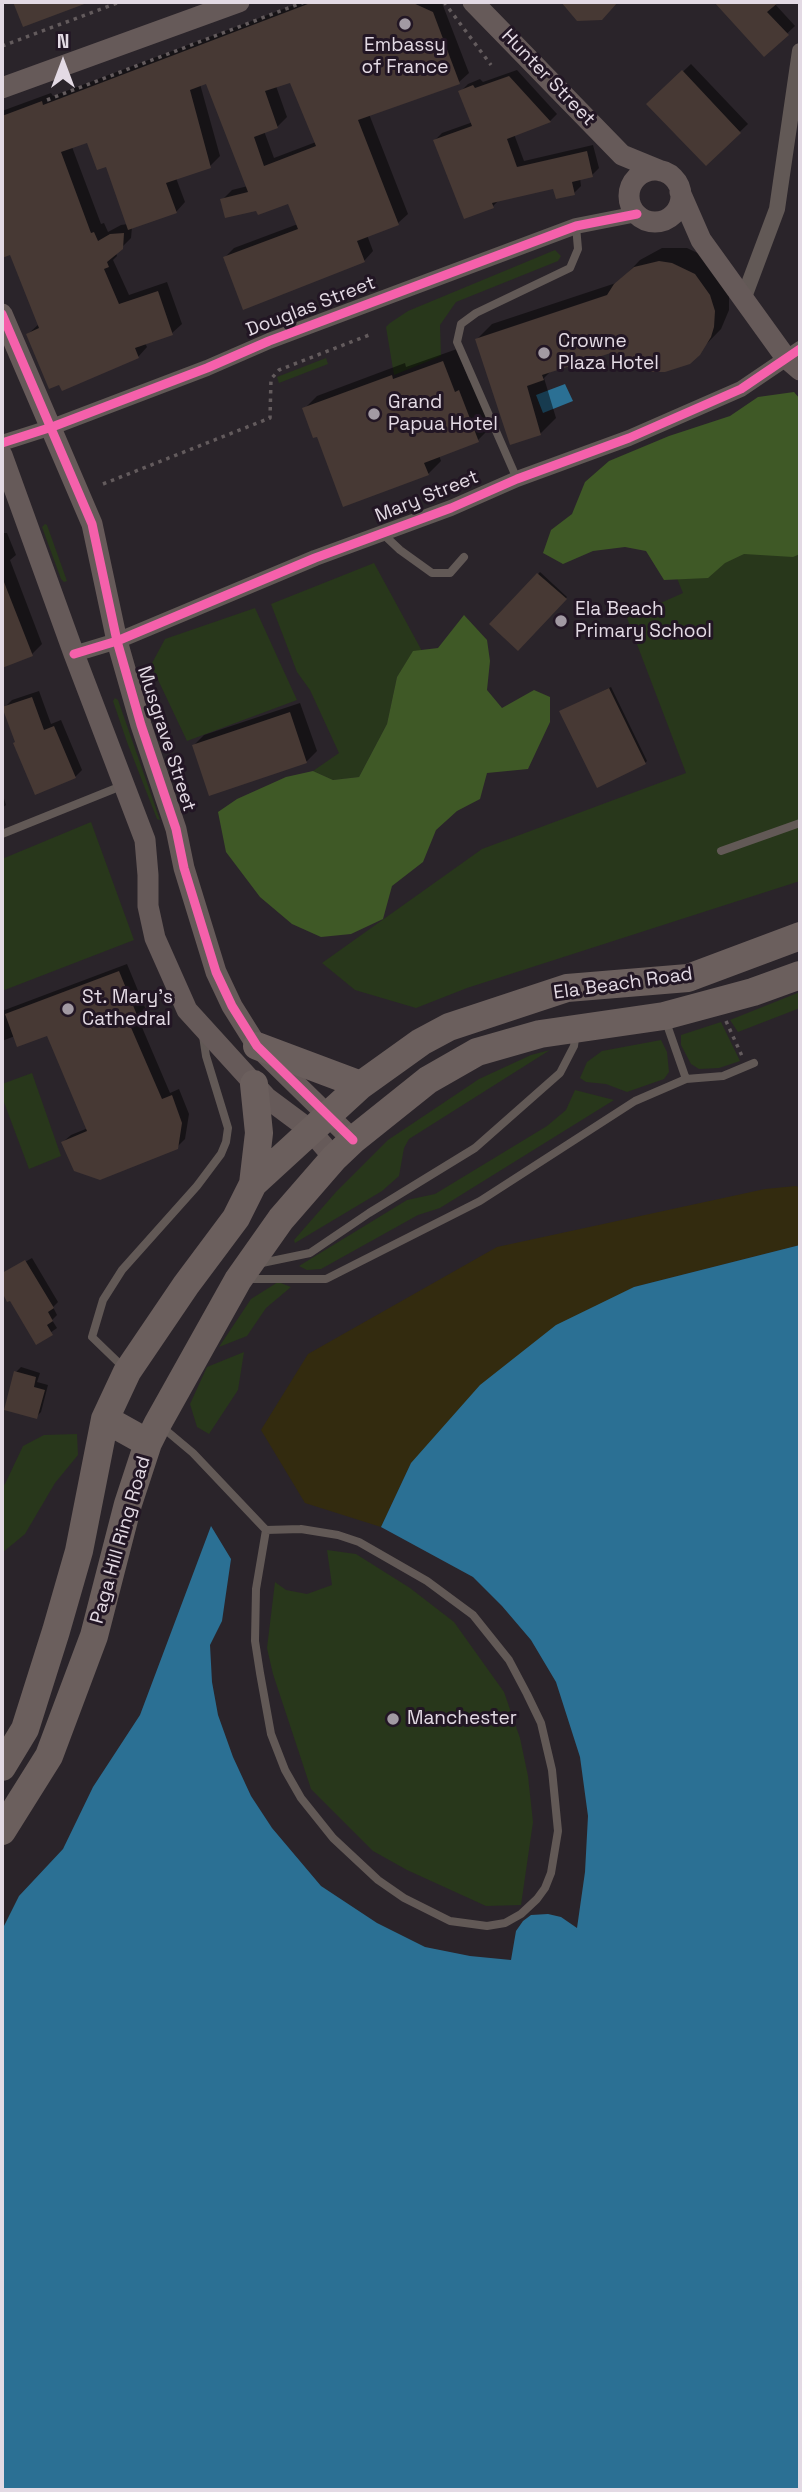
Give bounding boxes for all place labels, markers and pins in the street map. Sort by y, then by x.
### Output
marker: Embassy of France [397,16,413,32]
place label: Embassy of France [362,35,448,79]
place label: Crowne Plaza Hotel [558,331,659,375]
marker: Crowne Plaza Hotel [536,345,552,361]
place label: Grand Papua Hotel [388,392,498,436]
marker: Grand Papua Hotel [366,406,382,422]
place label: Ela Beach Primary School [575,599,712,643]
marker: Ela Beach Primary School [553,613,569,629]
place label: St. Mary’s Cathedral [82,987,173,1031]
marker: St. Mary’s Cathedral [60,1001,76,1017]
place label: Manchester [407,1708,517,1730]
marker: Manchester [385,1711,401,1727]

